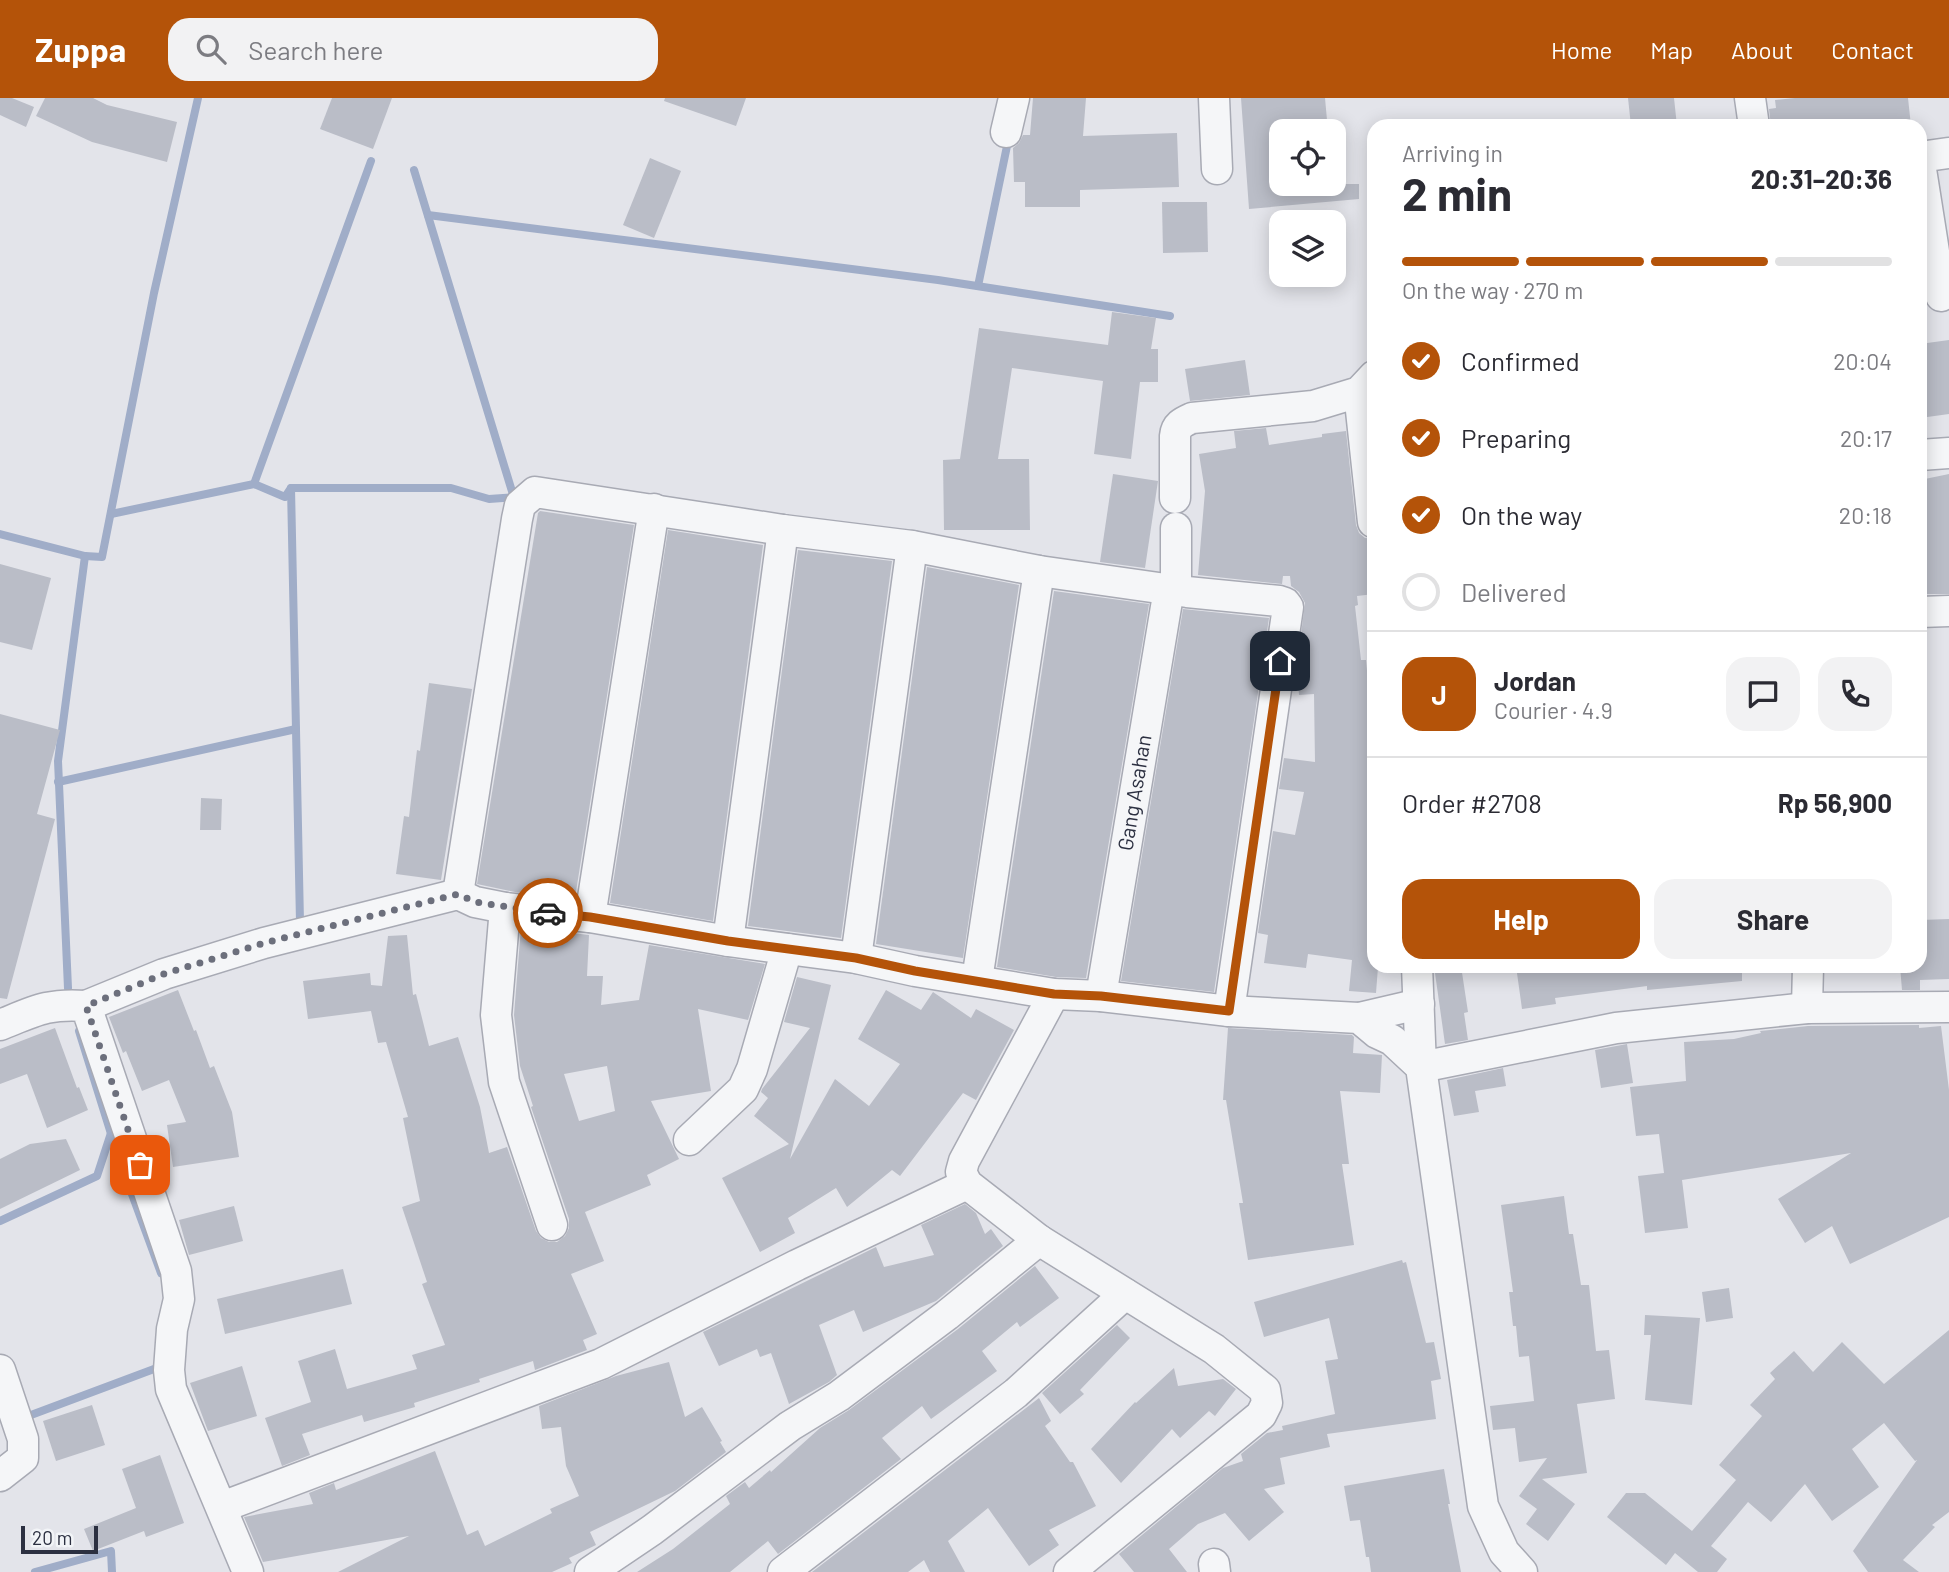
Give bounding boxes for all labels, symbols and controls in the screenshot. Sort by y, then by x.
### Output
search box [168,18,658,81]
text: Zuppa [35,29,126,69]
icon: search [192,30,230,68]
text: Search here [248,34,383,65]
text: Home [1551,35,1612,64]
text: Map [1650,35,1693,64]
text: About [1731,35,1793,64]
text: Contact [1831,35,1914,64]
map controls [1269,119,1346,287]
button: locate [1269,119,1346,196]
text: Arriving in [1402,139,1503,167]
text: 20:31–20:36 [1751,163,1892,194]
text: 2 min [1402,165,1512,220]
button: layers [1269,210,1346,287]
text: On the way · 270 m [1402,276,1583,304]
icon: check [1402,342,1440,380]
text: Confirmed [1461,345,1580,376]
text: 20:04 [1833,347,1892,375]
icon: check [1402,419,1440,457]
text: Preparing [1461,422,1571,453]
text: 20:17 [1840,424,1892,452]
icon: check [1402,496,1440,534]
text: On the way [1461,499,1582,530]
text: 20:18 [1839,501,1892,529]
text: Delivered [1461,576,1567,607]
pin [1250,631,1310,691]
icon: home [1261,642,1299,680]
button: chat [1726,657,1800,731]
button: phone [1818,657,1892,731]
text: Jordan [1494,665,1576,696]
text: J [1431,679,1447,710]
text: Courier · 4.9 [1494,696,1613,724]
street label: Gang Asahan [1111,733,1155,852]
text: Order #2708 [1402,787,1542,818]
text: Rp 56,900 [1778,787,1892,818]
courier [513,878,583,948]
button: Help [1402,879,1640,959]
button: Share [1654,879,1892,959]
icon: car [529,894,567,932]
pin [110,1135,170,1195]
icon: bag [121,1146,159,1184]
scale bar [21,1523,98,1555]
text: 20 m [32,1526,72,1549]

